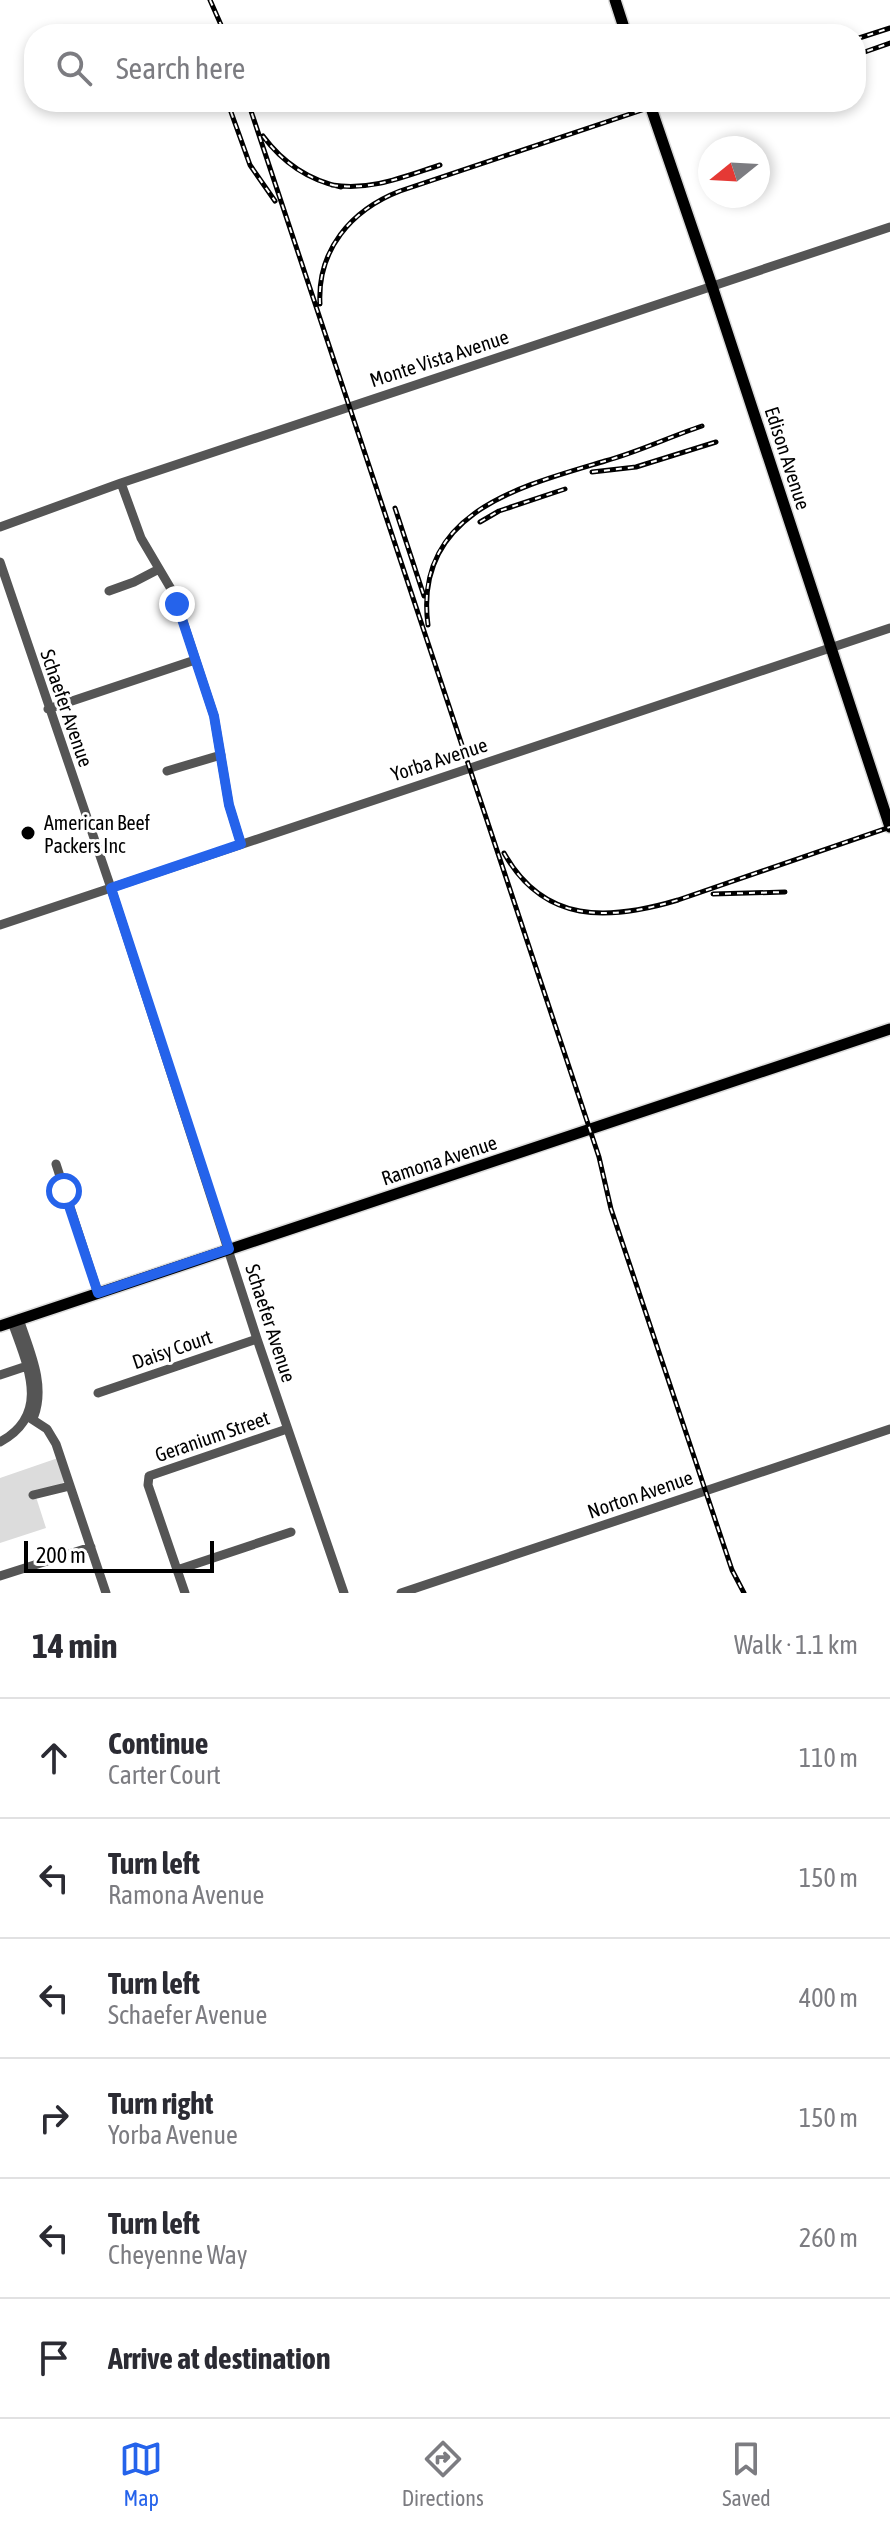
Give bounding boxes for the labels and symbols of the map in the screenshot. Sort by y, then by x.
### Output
north arrow [698,136,770,208]
street label: Monte Vista Avenue [367,325,511,391]
street label: Edison Avenue [761,404,815,512]
route end [159,586,195,622]
street label: Schaefer Avenue [36,646,98,770]
street label: Yorba Avenue [388,733,490,785]
place label: American Beef Packers Inc [44,811,150,857]
marker: American Beef Packers Inc [19,824,37,842]
street label: Ramona Avenue [378,1130,500,1190]
route start [46,1173,82,1209]
street label: Schaefer Avenue [241,1261,301,1385]
street label: Daisy Court [129,1325,215,1373]
street label: Geranium Street [152,1406,272,1466]
street label: Norton Avenue [584,1465,696,1523]
scale bar [24,1537,214,1573]

